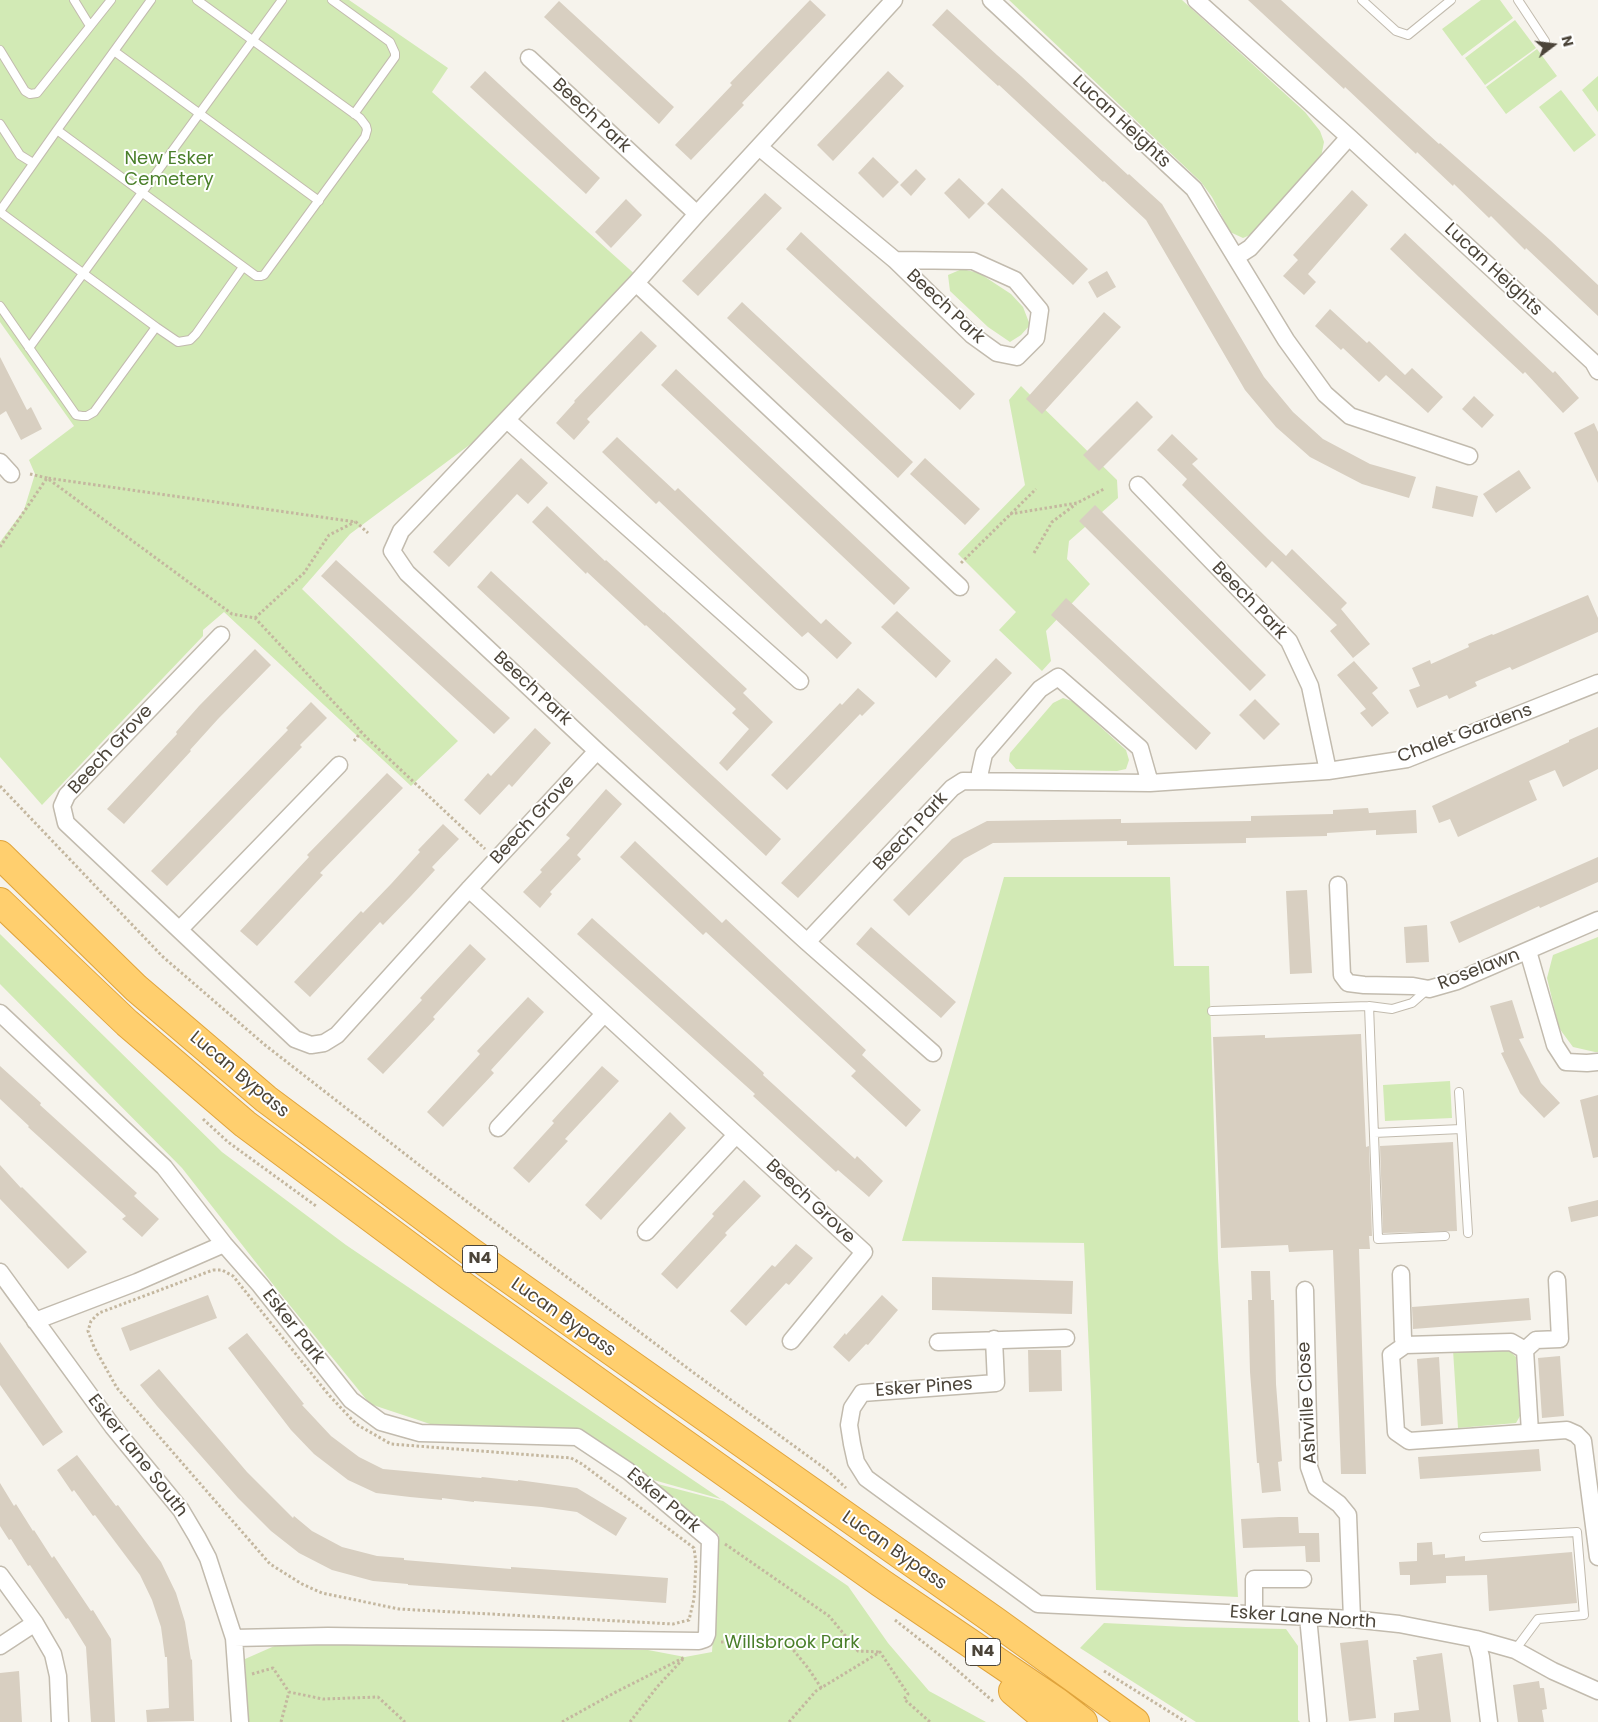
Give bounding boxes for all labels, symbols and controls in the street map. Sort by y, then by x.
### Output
north arrow [1528,20,1578,70]
text: N [1556,33,1579,49]
street label: Lucan Heights [1067,71,1175,173]
street label: Beech Park [547,74,635,158]
park label: New Esker Cemetery [124,148,214,190]
street label: Lucan Heights [1439,219,1547,321]
street label: Beech Park [901,265,989,349]
street label: Beech Park [1207,558,1291,644]
street label: Beech Park [488,647,576,731]
street label: Chalet Gardens [1395,700,1535,768]
street label: Beech Grove [64,701,158,799]
street label: Beech Grove [486,771,580,869]
street label: Beech Park [869,788,953,876]
street label: Roselawn [1435,945,1523,995]
street label: Lucan Bypass [185,1027,293,1123]
street label: Beech Grove [761,1155,859,1249]
road number: N4 [462,1246,498,1272]
street label: Lucan Bypass [506,1274,620,1362]
street label: Esker Park [257,1285,329,1369]
street label: Ashville Close [1294,1341,1322,1465]
street label: Esker Pines [875,1374,973,1402]
street label: Esker Lane South [82,1390,192,1522]
street label: Esker Park [622,1464,704,1538]
street label: Lucan Bypass [837,1507,951,1595]
street label: Esker Lane North [1229,1602,1377,1634]
park label: Willsbrook Park [725,1632,859,1654]
road number: N4 [966,1638,1000,1665]

